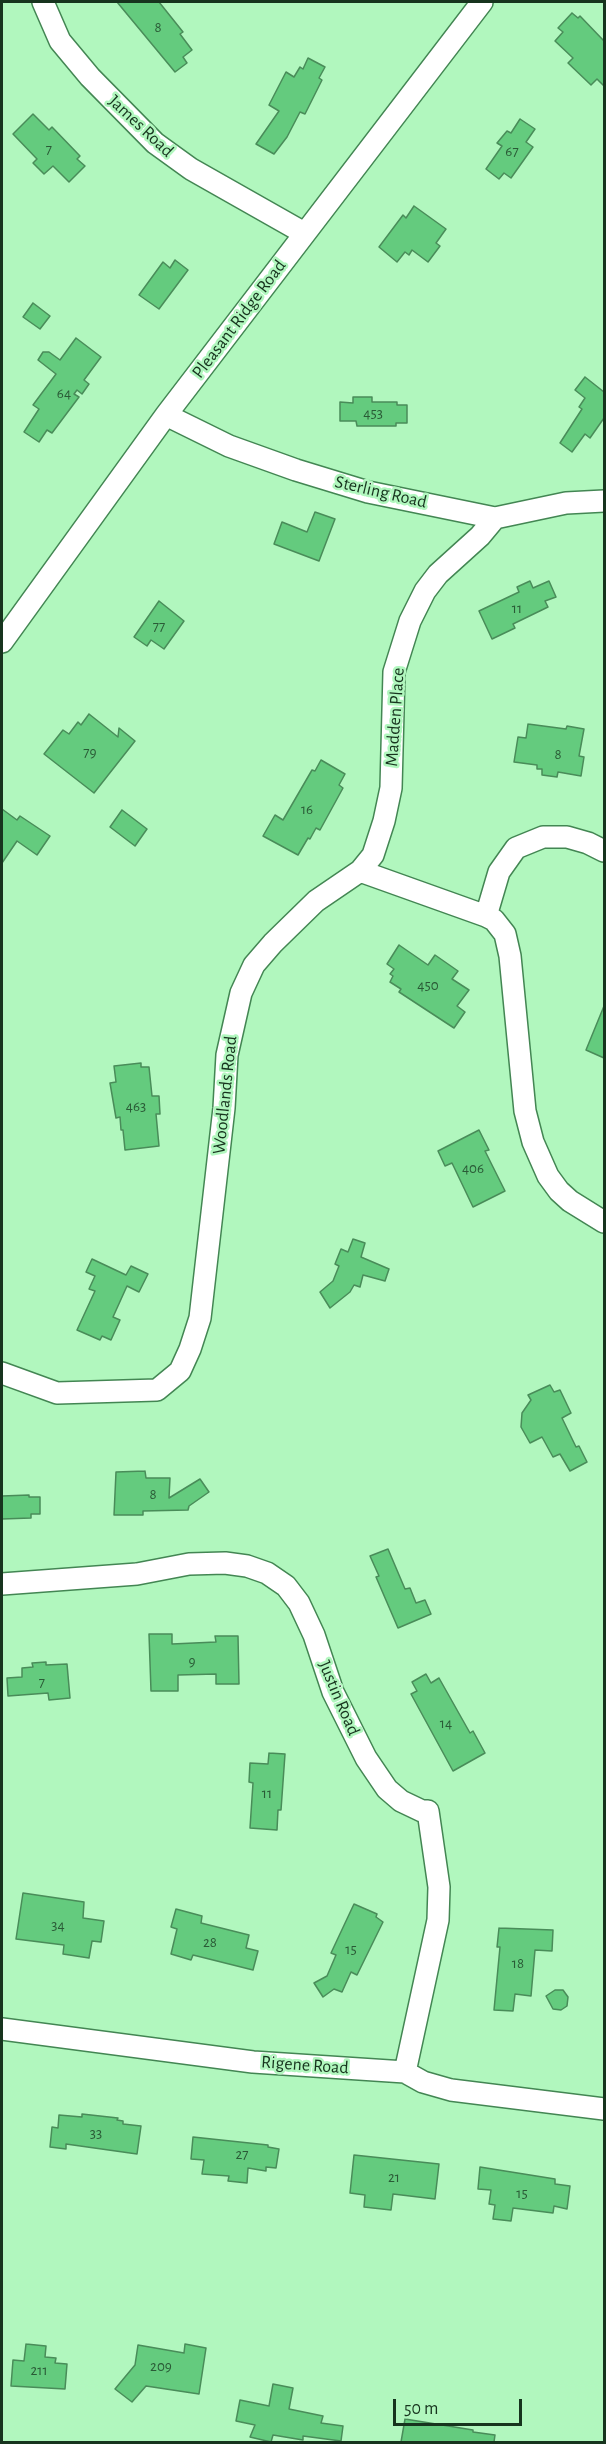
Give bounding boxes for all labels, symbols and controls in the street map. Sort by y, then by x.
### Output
house number: 8 [154,18,162,36]
street label: James Road [104,90,178,162]
house number: 7 [46,140,52,158]
house number: 67 [505,142,519,160]
street label: Pleasant Ridge Road [187,256,291,382]
house number: 64 [57,384,71,402]
house number: 453 [363,404,383,422]
street label: Sterling Road [333,471,429,513]
house number: 11 [512,599,522,617]
house number: 77 [153,617,165,635]
street label: Madden Place [381,667,409,767]
house number: 79 [83,743,97,761]
house number: 8 [554,745,562,763]
house number: 16 [301,800,313,818]
house number: 450 [417,976,439,994]
street label: Woodlands Road [208,1035,242,1155]
house number: 463 [126,1097,146,1115]
house number: 406 [462,1159,484,1177]
house number: 8 [149,1485,157,1503]
house number: 9 [188,1652,196,1670]
street label: Justin Road [314,1657,364,1739]
house number: 7 [39,1673,45,1691]
house number: 14 [440,1714,452,1732]
house number: 11 [262,1784,272,1802]
house number: 34 [51,1916,65,1934]
house number: 28 [203,1933,217,1951]
house number: 15 [345,1940,357,1958]
house number: 18 [512,1954,524,1972]
street label: Rigene Road [260,2051,350,2079]
house number: 33 [90,2124,102,2142]
house number: 27 [235,2145,249,2163]
house number: 21 [388,2168,400,2186]
house number: 15 [516,2184,528,2202]
house number: 209 [150,2357,172,2375]
house number: 211 [30,2361,48,2379]
scale bar [396,2387,525,2425]
text: 50 m [404,2400,438,2418]

